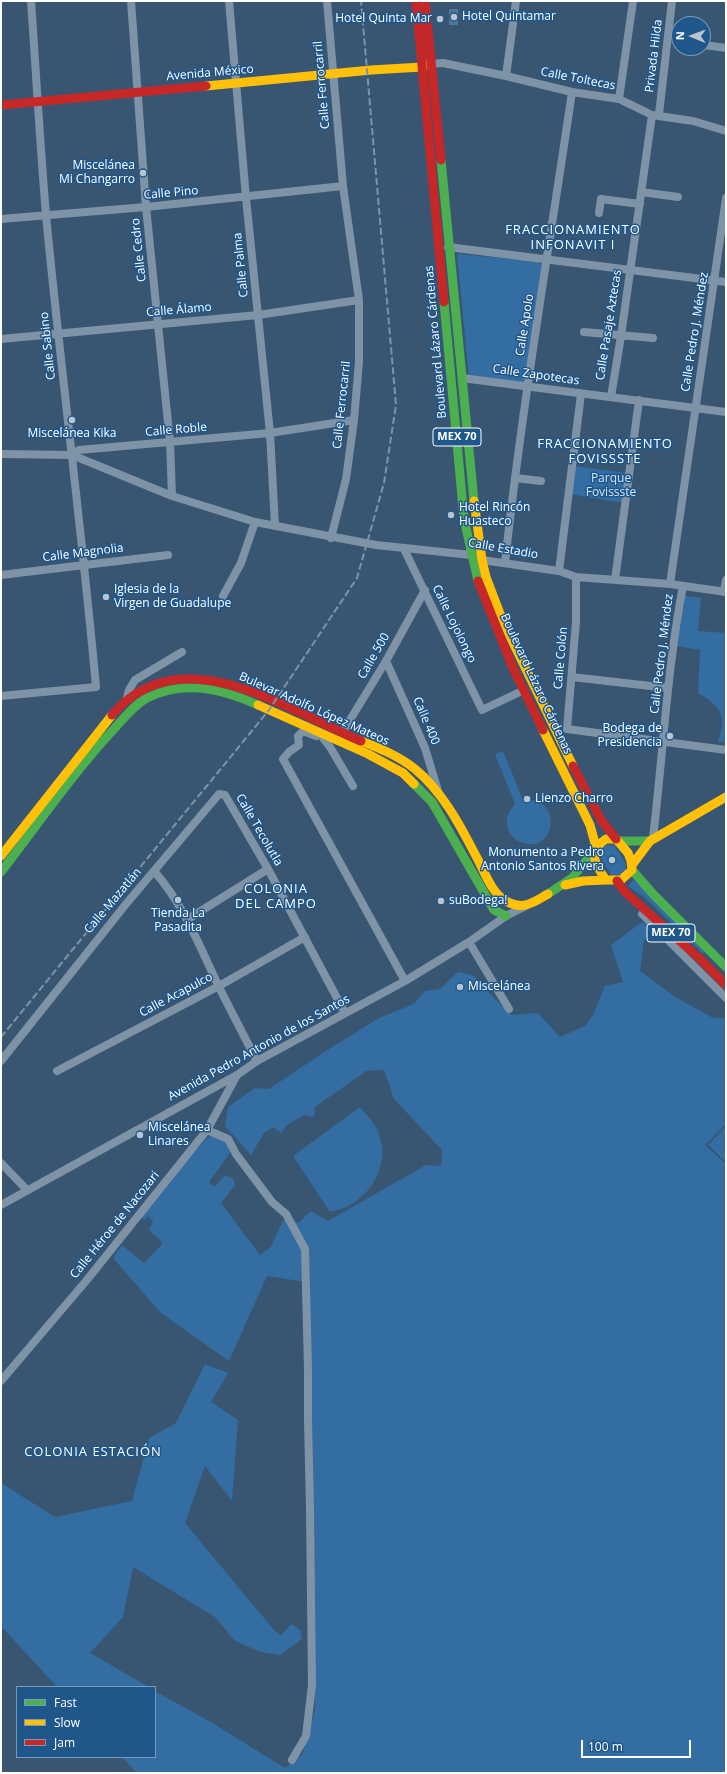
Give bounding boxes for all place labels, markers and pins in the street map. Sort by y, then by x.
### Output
place label: Hotel Quintamar [462,10,556,24]
place label: Hotel Quinta Mar [335,12,432,26]
marker: Hotel Quintamar [449,12,459,22]
marker: Hotel Quinta Mar [435,14,445,24]
place label: Miscelánea Mi Changarro [59,159,135,187]
marker: Miscelánea Mi Changarro [138,168,148,178]
marker: Miscelánea Kika [67,415,77,425]
place label: Miscelánea Kika [28,427,116,441]
place label: Hotel Rincón Huasteco [459,501,530,529]
marker: Hotel Rincón Huasteco [446,510,456,520]
place label: Iglesia de la Virgen de Guadalupe [114,583,231,611]
marker: Iglesia de la Virgen de Guadalupe [101,592,111,602]
place label: Bodega de Presidencia [598,722,662,750]
marker: Bodega de Presidencia [665,731,675,741]
place label: Lienzo Charro [535,792,613,806]
marker: Lienzo Charro [522,794,532,804]
place label: Monumento a Pedro Antonio Santos Rivera [481,846,604,874]
marker: Monumento a Pedro Antonio Santos Rivera [607,855,617,865]
place label: suBodega! [449,894,507,908]
marker: Tienda La Pasadita [173,895,183,905]
marker: suBodega! [436,896,446,906]
place label: Tienda La Pasadita [151,907,205,935]
place label: Miscelánea [468,980,530,994]
marker: Miscelánea [455,982,465,992]
place label: Miscelánea Linares [148,1121,210,1149]
marker: Miscelánea Linares [135,1130,145,1140]

